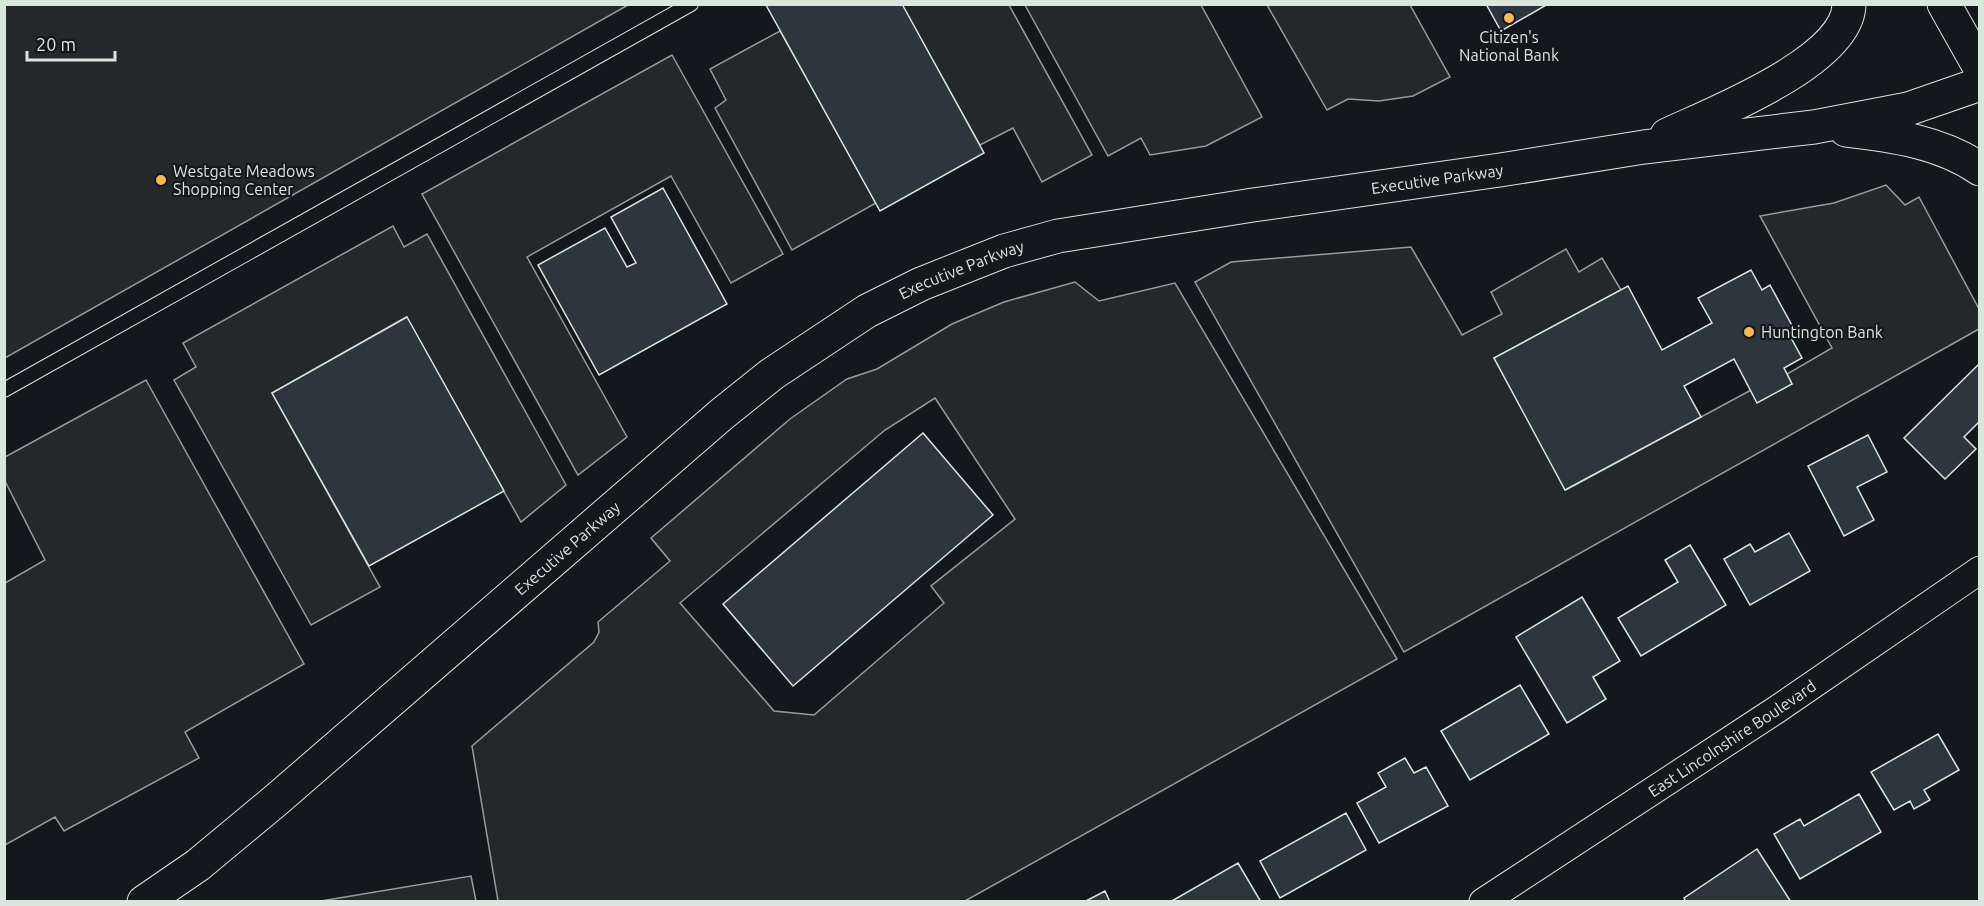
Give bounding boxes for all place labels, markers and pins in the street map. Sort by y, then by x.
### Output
marker: Citizen's National Bank [1502,11,1516,25]
place label: Citizen's National Bank [1459,28,1559,64]
place label: Westgate Meadows Shopping Center [173,162,315,198]
marker: Westgate Meadows Shopping Center [154,173,168,187]
place label: Huntington Bank [1761,323,1883,341]
marker: Huntington Bank [1742,325,1756,339]

